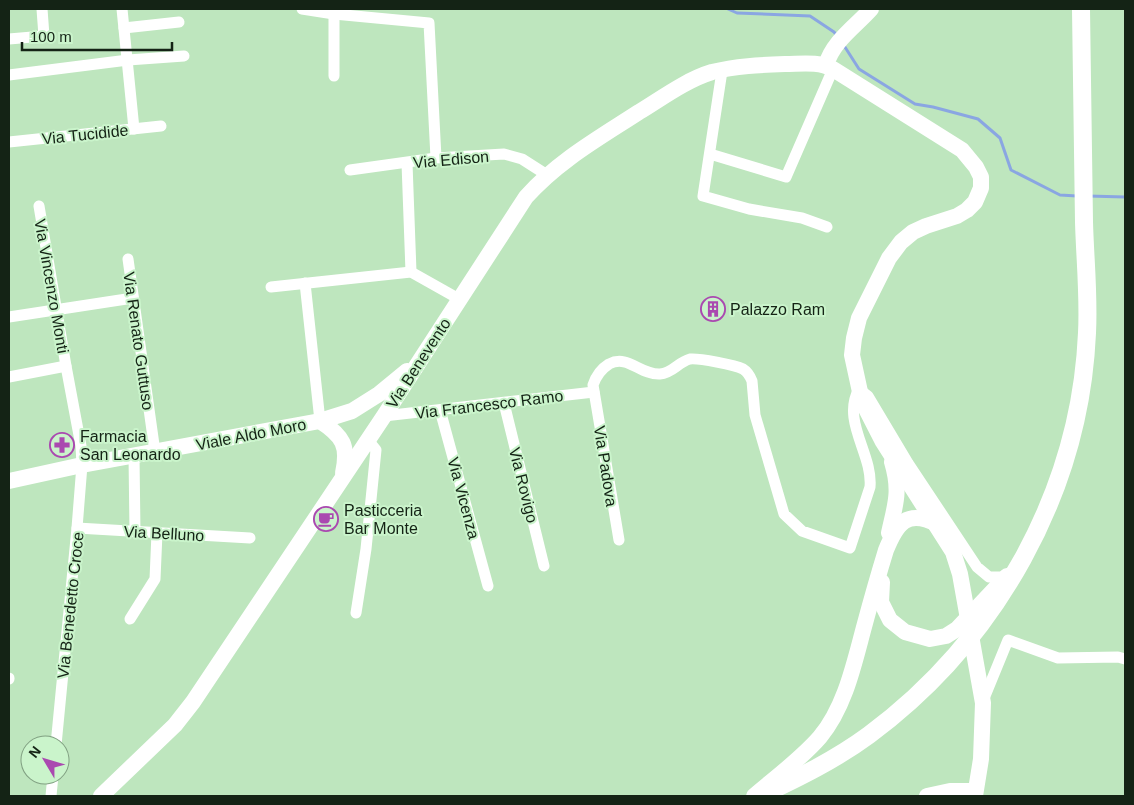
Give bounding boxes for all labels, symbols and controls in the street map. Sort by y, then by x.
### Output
scale bar [22,20,172,52]
text: 100 m [30,28,72,45]
street label: Via Tucidide [41,121,129,147]
street label: Via Edison [412,148,490,171]
street label: Via Vincenzo Monti [31,217,72,355]
street label: Via Renato Guttuso [120,271,157,411]
building icon: Palazzo Ram [700,296,726,322]
place label: Palazzo Ram [730,301,825,318]
street label: Via Benevento [383,315,454,411]
street label: Via Francesco Ramo [414,387,564,422]
street label: Viale Aldo Moro [195,415,308,453]
street label: Via Padova [591,424,620,508]
place label: Farmacia San Leonardo [80,428,181,463]
pharmacy icon: Farmacia San Leonardo [49,432,75,458]
street label: Via Rovigo [506,446,541,525]
street label: Via Vicenza [444,455,483,541]
place label: Pasticceria Bar Monte [344,502,422,537]
cafe icon: Pasticceria Bar Monte [313,506,339,532]
street label: Via Belluno [123,523,205,544]
street label: Via Benedetto Croce [54,531,87,679]
north arrow [20,735,70,785]
text: N [25,743,44,761]

